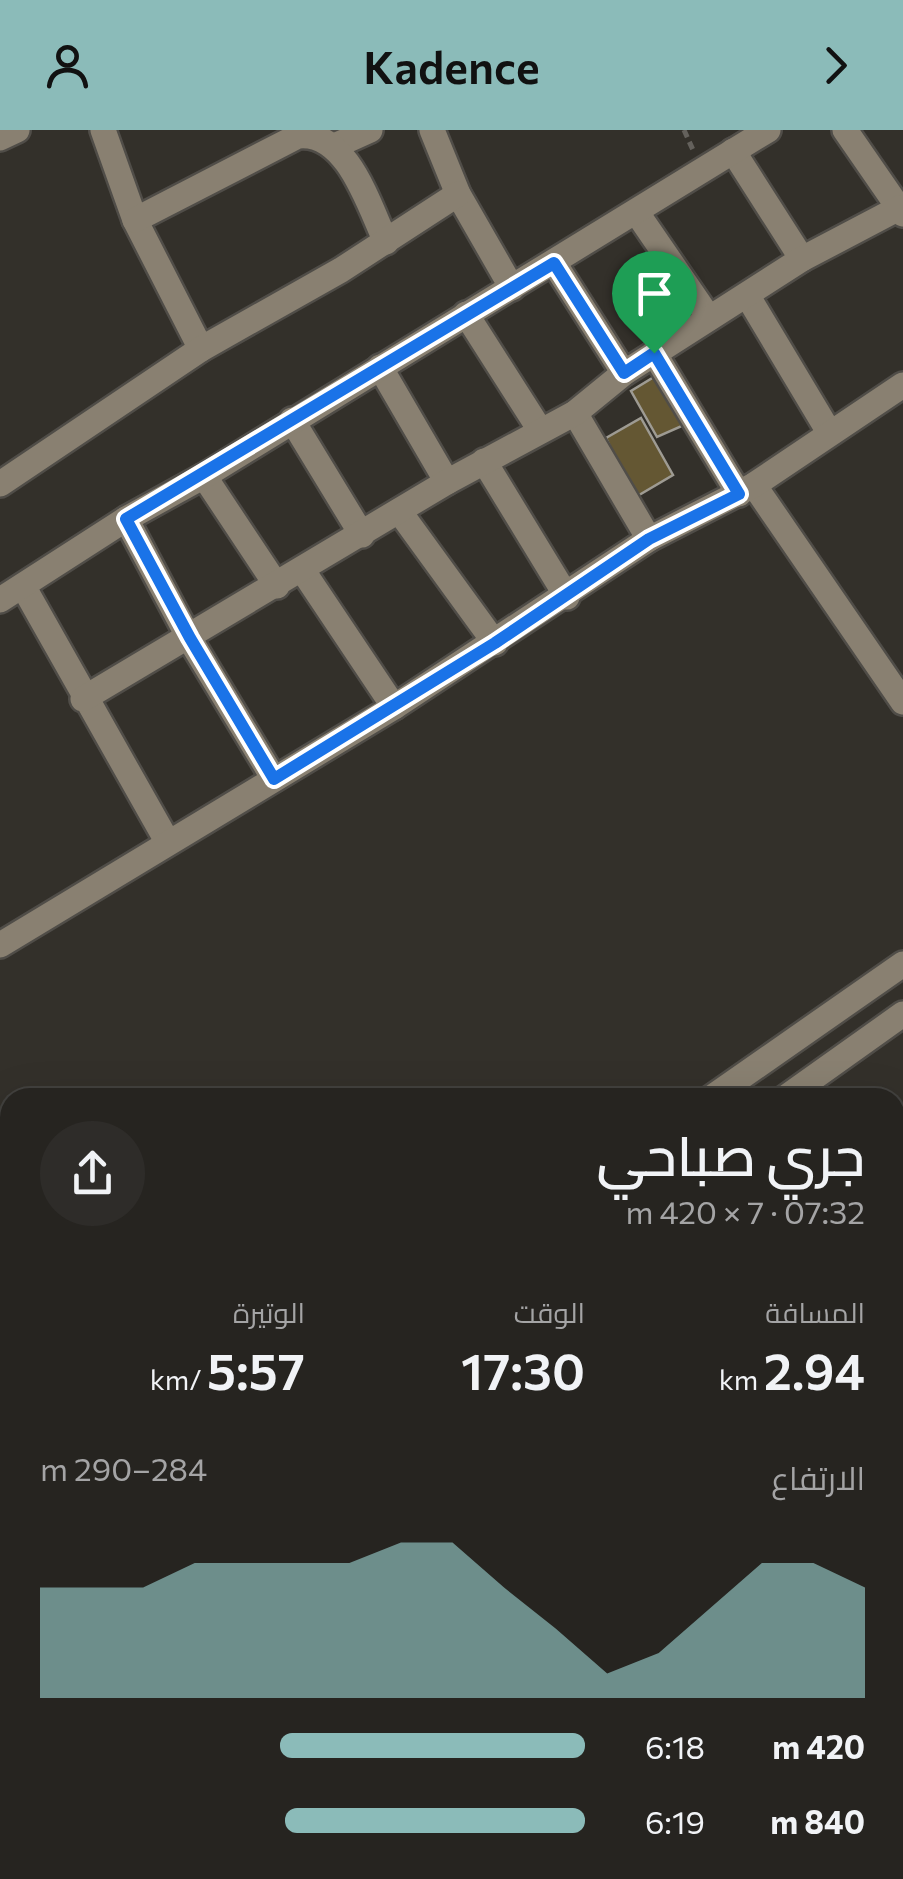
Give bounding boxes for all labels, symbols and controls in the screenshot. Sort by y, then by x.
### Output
icon: person [40,38,95,93]
text: Kadence [363,38,540,93]
icon: forward [808,38,863,93]
pin [612,251,697,354]
icon: arrive [627,266,682,321]
text: جري صباحي [597,1120,865,1187]
button: share [40,1121,145,1226]
text: 07:32 · 7 × 420 m [625,1191,865,1231]
text: الوتيرة [233,1295,305,1329]
text: الوقت [514,1295,585,1329]
text: المسافة [765,1295,865,1329]
text: 5:57 [207,1339,305,1400]
text: 17:30 [461,1339,585,1400]
text: 2.94 [764,1339,865,1400]
text: /km [150,1362,207,1396]
text: km [719,1362,764,1396]
text: 284–290 m [40,1448,207,1488]
text: الارتفاع [771,1457,865,1497]
text: 6:18 [645,1726,705,1766]
text: 420 m [772,1726,865,1766]
text: 6:19 [645,1801,705,1841]
text: 840 m [770,1801,865,1841]

